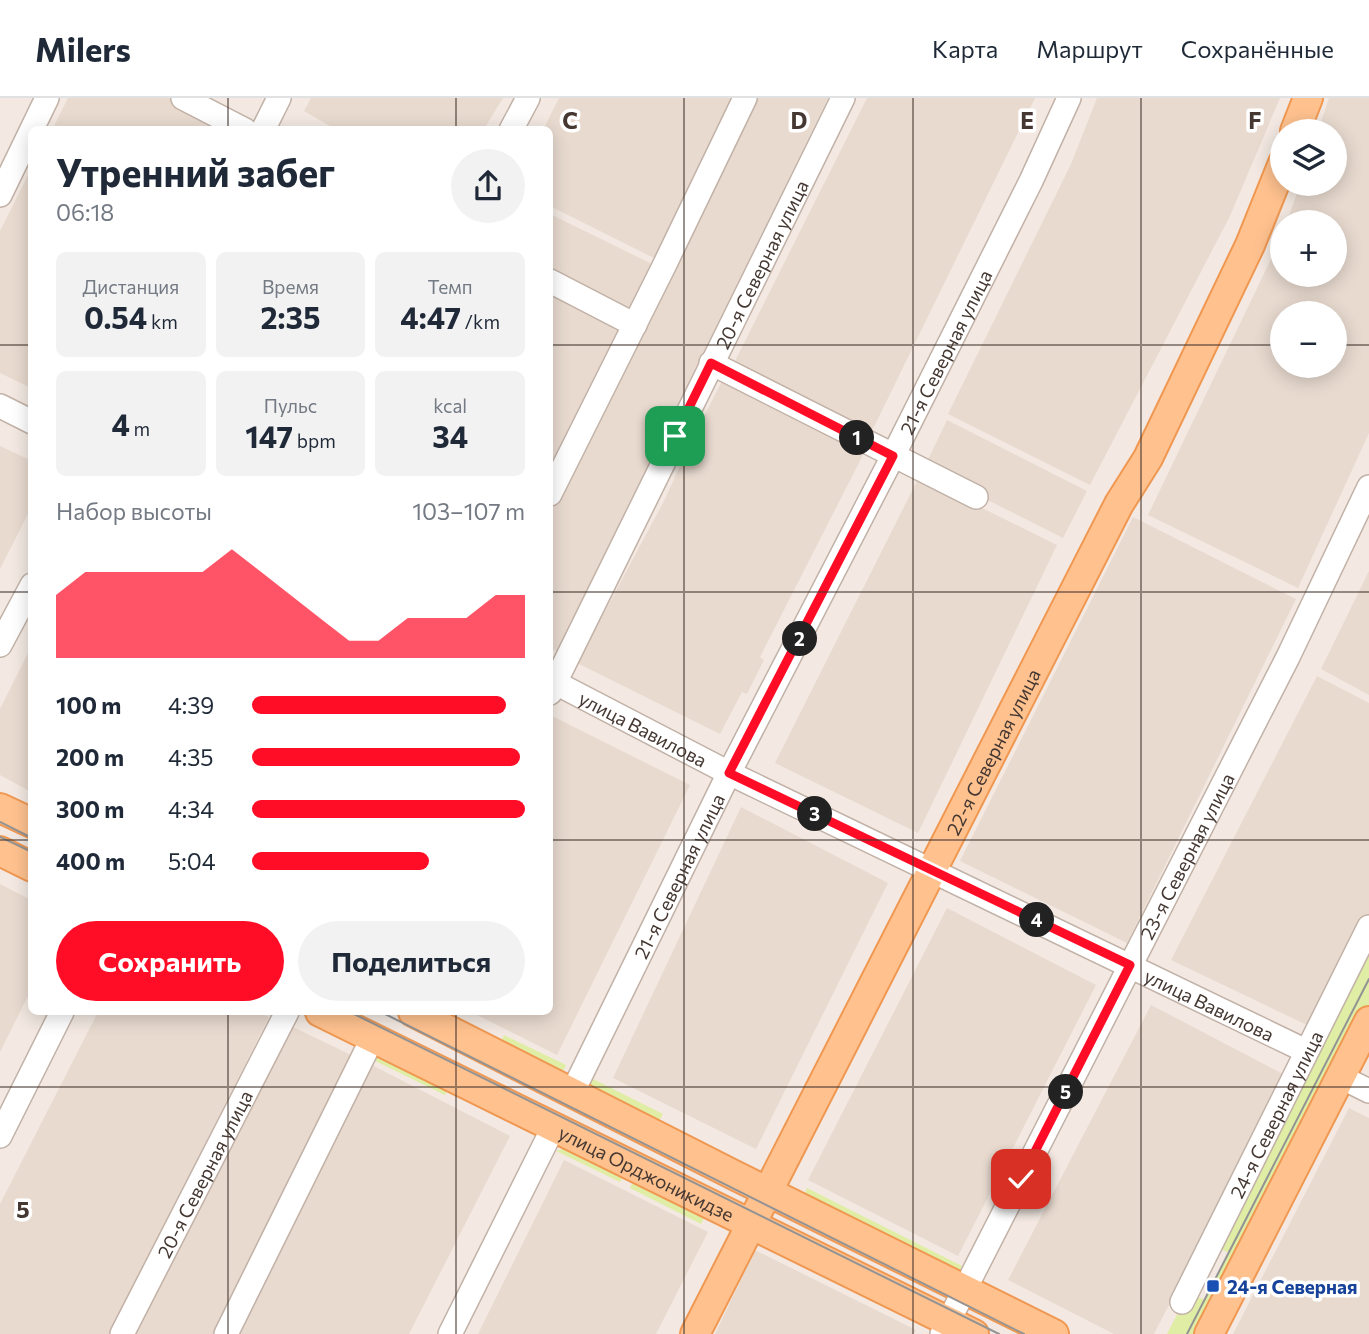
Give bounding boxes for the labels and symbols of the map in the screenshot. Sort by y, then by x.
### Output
text: C [562,106,578,134]
text: D [791,106,808,134]
text: E [1020,106,1034,134]
text: F [1248,106,1262,134]
street label: 20-я Северная улица [710,176,812,352]
street label: 21-я Северная улица [894,266,996,438]
pin [645,406,705,466]
pin: 1 [840,420,874,456]
pin: 2 [782,622,818,656]
street label: 22-я Северная улица [941,665,1044,838]
street label: улица Вавилова [575,686,711,771]
street label: 23-я Северная улица [1134,769,1238,943]
street label: 21-я Северная улица [628,789,729,962]
pin: 3 [798,796,832,832]
pin: 4 [1020,902,1054,938]
street label: улица Вавилова [1141,963,1278,1045]
street label: 24-я Северная улица [1224,1027,1327,1201]
pin: 5 [1048,1074,1084,1110]
street label: 20-я Северная улица [152,1086,257,1261]
street label: улица Орджоникидзе [555,1120,738,1226]
pin [991,1149,1051,1209]
text: 5 [16,1195,30,1223]
place label: 24-я Северная [1227,1275,1357,1298]
marker: 24-я Северная [1205,1278,1221,1294]

